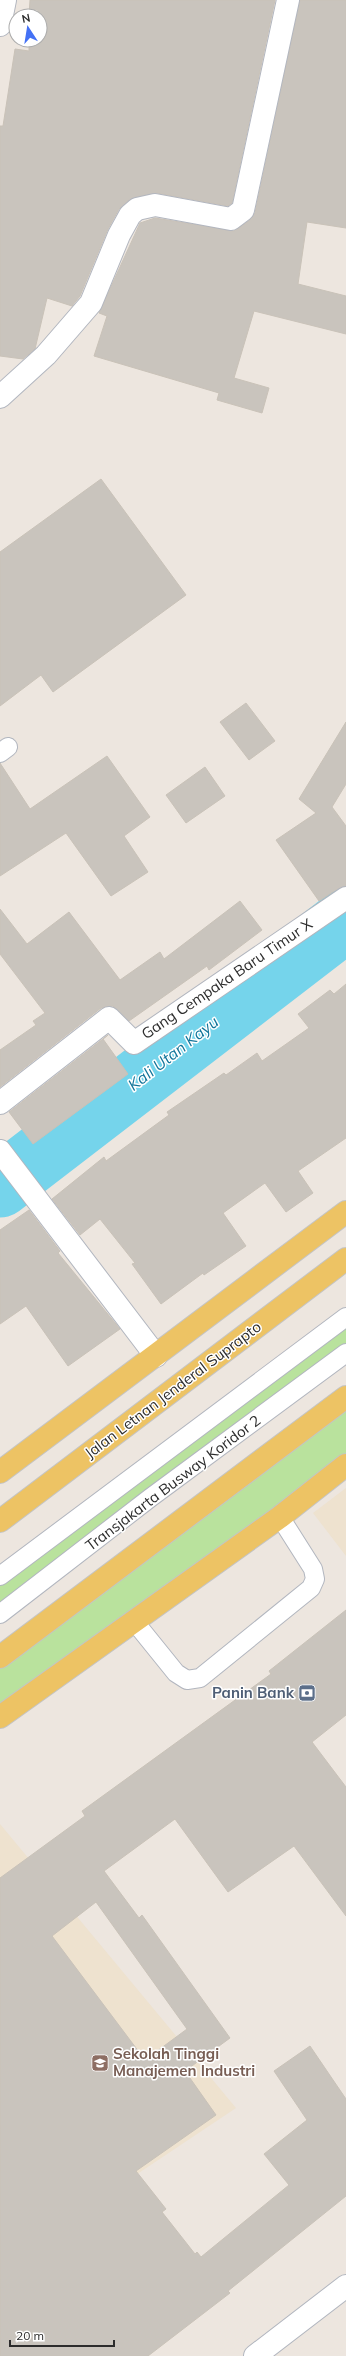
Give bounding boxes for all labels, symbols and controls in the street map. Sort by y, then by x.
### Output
north arrow [8,8,48,48]
text: N [20,11,31,26]
street label: Gang Cempaka Baru Timur X [138,914,316,1043]
water label: Kali Utan Kayu [124,1011,222,1095]
street label: Jalan Letnan Jenderal Suprapto [81,1317,265,1462]
street label: Transjakarta Busway Koridor 2 [81,1410,264,1555]
place label: Panin Bank [212,1683,295,1702]
bank icon: Panin Bank [297,1683,317,1703]
place label: Sekolah Tinggi Manajemen Industri [113,2044,255,2080]
school or university icon: Sekolah Tinggi Manajemen Industri [90,2053,110,2073]
scale bar [10,2322,114,2348]
text: 20 m [16,2328,44,2343]

